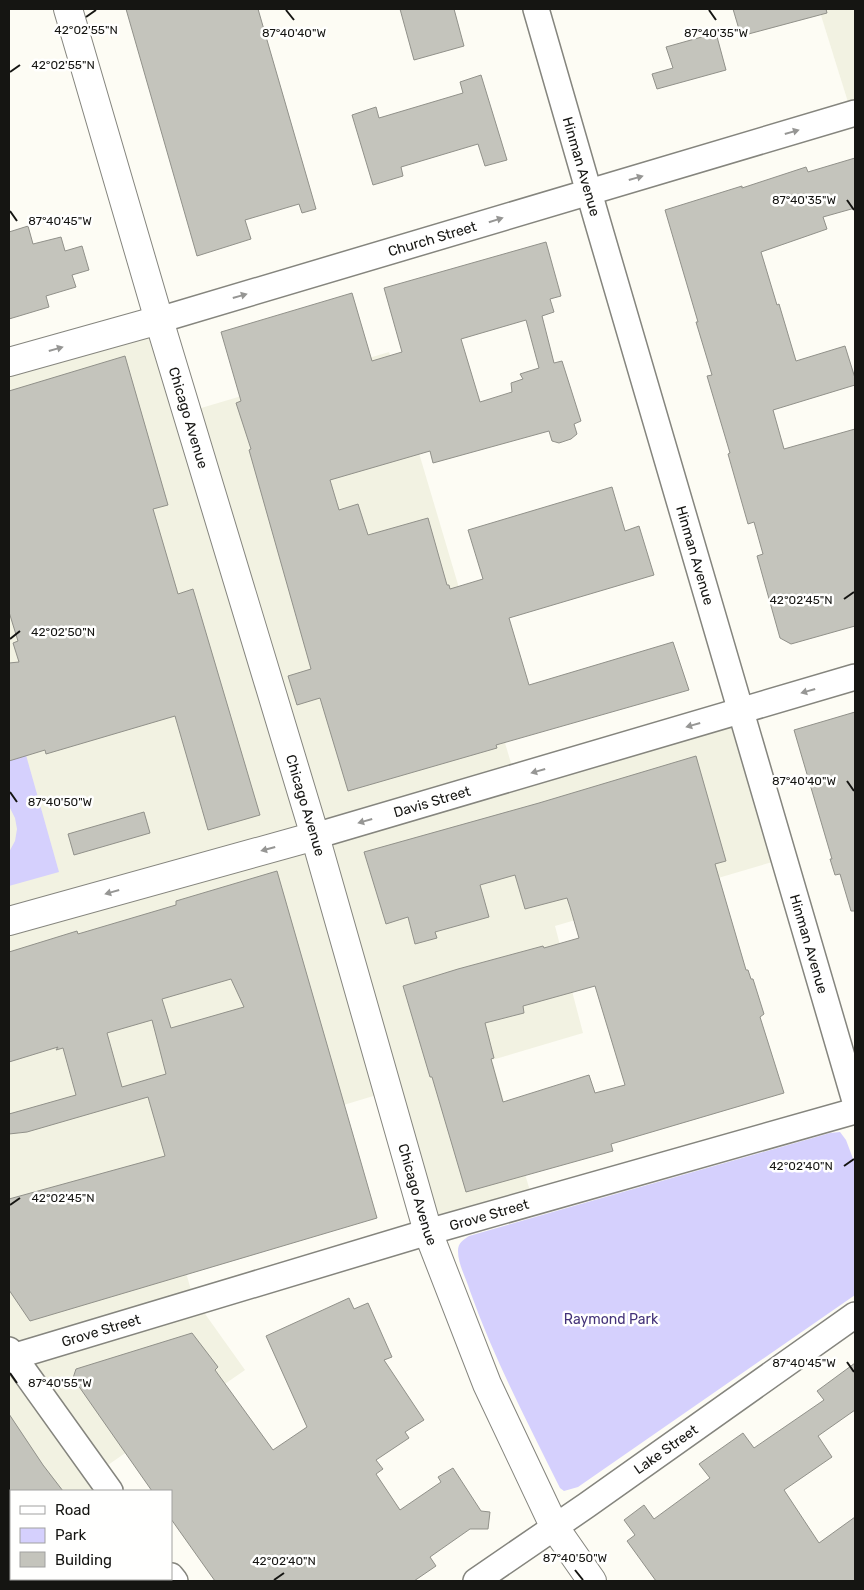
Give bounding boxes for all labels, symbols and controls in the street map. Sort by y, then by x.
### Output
text: 42°02'55"N [54,23,118,37]
text: 87°40'40"W [262,26,326,40]
text: 87°40'35"W [684,26,748,40]
text: 42°02'55"N [31,58,95,72]
street label: Hinman Avenue [559,115,604,219]
one-way arrow [785,128,800,136]
one-way arrow [628,174,644,182]
text: 87°40'35"W [772,193,836,207]
text: 87°40'45"W [28,214,92,228]
one-way arrow [489,215,504,223]
street label: Church Street [386,218,479,260]
one-way arrow [232,291,247,299]
one-way arrow [48,344,63,352]
street label: Chicago Avenue [165,365,211,471]
street label: Hinman Avenue [672,504,717,607]
text: 42°02'45"N [769,593,833,607]
text: 42°02'50"N [31,625,95,639]
one-way arrow [801,687,816,695]
one-way arrow [686,721,701,729]
street label: Chicago Avenue [282,753,328,858]
one-way arrow [530,767,545,775]
text: 87°40'40"W [772,774,836,788]
street label: Davis Street [392,782,473,821]
text: 87°40'50"W [28,795,93,809]
one-way arrow [357,818,372,826]
one-way arrow [261,845,276,853]
one-way arrow [104,888,119,896]
street label: Hinman Avenue [786,892,831,996]
street label: Chicago Avenue [394,1142,440,1248]
text: 42°02'40"N [769,1159,833,1173]
text: 42°02'45"N [31,1191,95,1205]
street label: Grove Street [448,1196,531,1235]
street label: Grove Street [59,1311,143,1351]
park label: Raymond Park [564,1311,659,1328]
text: 87°40'45"W [772,1356,836,1370]
text: 87°40'55"W [28,1376,92,1390]
street label: Lake Street [631,1421,702,1478]
legend [10,1490,172,1580]
text: Road [55,1501,91,1519]
text: Park [55,1526,86,1544]
text: Building [55,1551,112,1569]
text: 87°40'50"W [543,1551,608,1565]
text: 42°02'40"N [252,1554,316,1568]

